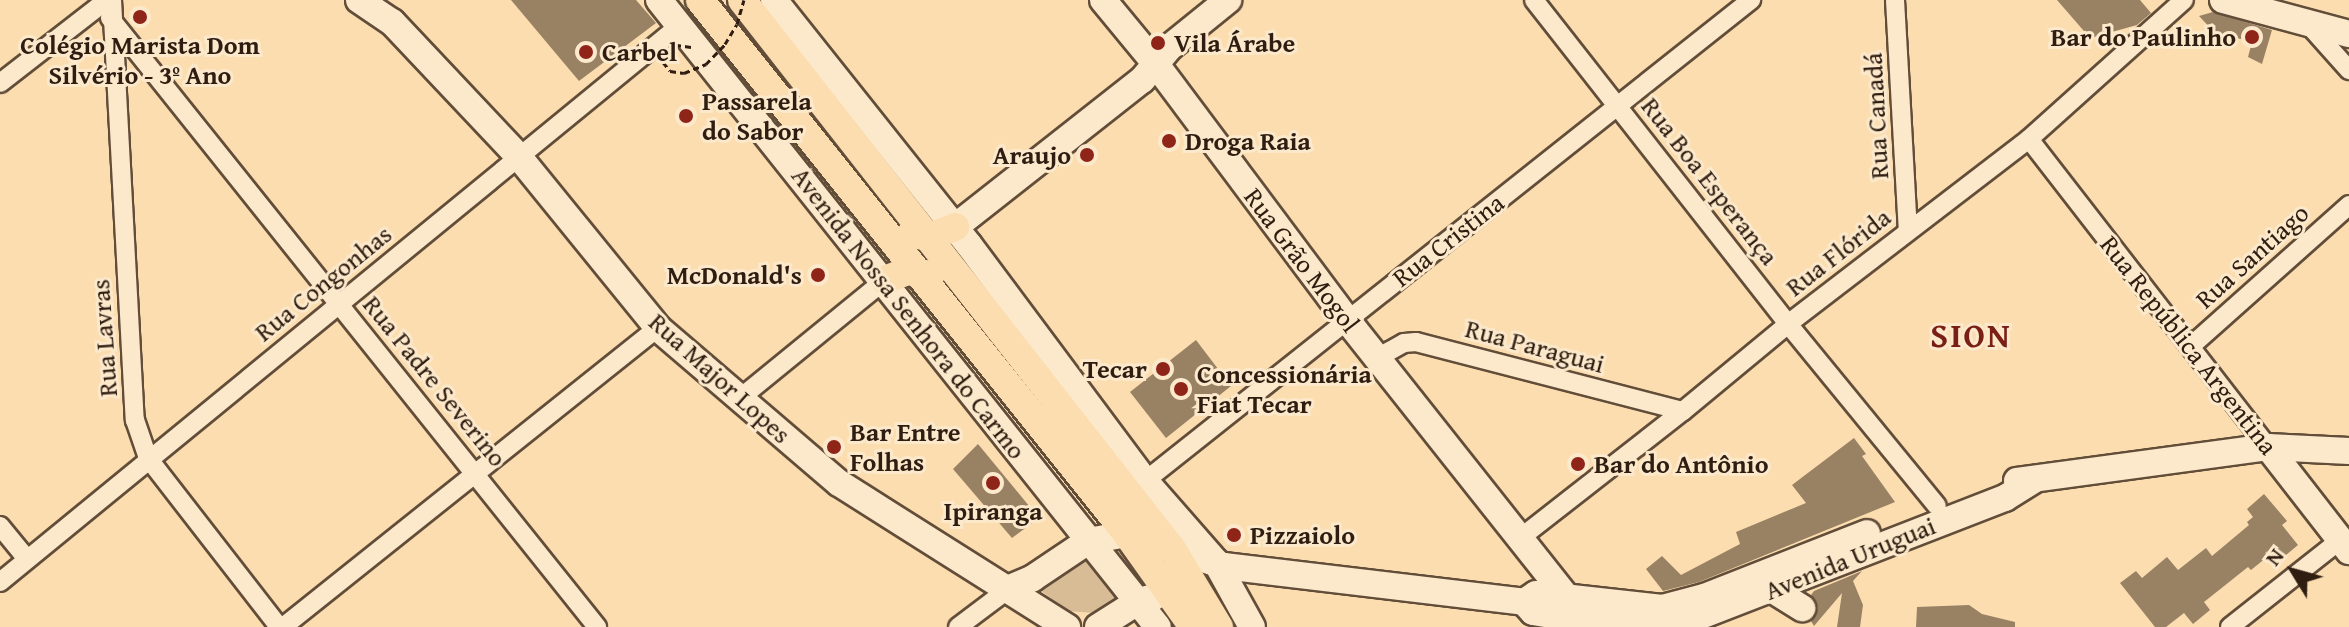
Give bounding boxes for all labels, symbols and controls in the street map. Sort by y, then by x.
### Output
marker: Colégio Marista Dom Silvério - 3º Ano [131,8,149,26]
place label: Bar do Paulinho [2050,21,2236,53]
place label: Vila Árabe [1174,27,1295,59]
marker: Bar do Paulinho [2243,28,2261,46]
place label: Colégio Marista Dom Silvério - 3º Ano [20,29,260,90]
marker: Vila Árabe [1149,34,1167,52]
place label: Carbel [602,36,677,68]
marker: Carbel [577,43,595,61]
street label: Rua Canadá [1857,52,1895,180]
place label: Passarela do Sabor [702,85,812,146]
street label: Rua Boa Esperança [1635,91,1785,271]
marker: Passarela do Sabor [677,107,695,125]
place label: Droga Raia [1185,125,1311,157]
marker: Droga Raia [1160,132,1178,150]
place label: Araujo [993,139,1071,171]
marker: Araujo [1078,146,1096,164]
street label: Avenida Nossa Senhora do Carmo [785,161,1033,465]
street label: Rua Grão Mogol [1238,182,1366,338]
street label: Rua Cristina [1386,187,1510,293]
street label: Rua Santiago [2189,197,2315,315]
street label: Rua Flórida [1779,201,1897,303]
street label: Rua Congonhas [248,218,398,348]
street label: Rua República Argentina [2094,229,2284,461]
place label: McDonald's [667,259,802,291]
marker: McDonald's [809,266,827,284]
street label: Rua Lavras [84,278,124,398]
street label: Rua Padre Severino [357,289,513,473]
street label: Rua Major Lopes [643,306,797,450]
street label: Rua Paraguai [1462,312,1608,380]
district label: SION [1930,315,2012,355]
place label: Tecar [1083,353,1147,385]
place label: Concessionária Fiat Tecar [1197,358,1372,420]
marker: Tecar [1154,360,1172,378]
marker: Concessionária Fiat Tecar [1172,380,1190,398]
place label: Bar Entre Folhas [850,416,961,478]
marker: Bar Entre Folhas [825,438,843,456]
place label: Bar do Antônio [1594,448,1768,480]
marker: Bar do Antônio [1569,455,1587,473]
marker: Ipiranga [984,474,1002,492]
place label: Ipiranga [943,495,1043,527]
street label: Avenida Uruguai [1760,510,1940,606]
place label: Pizzaiolo [1250,519,1355,551]
marker: Pizzaiolo [1225,526,1243,544]
north arrow [2253,531,2333,611]
text: N [2257,541,2291,572]

